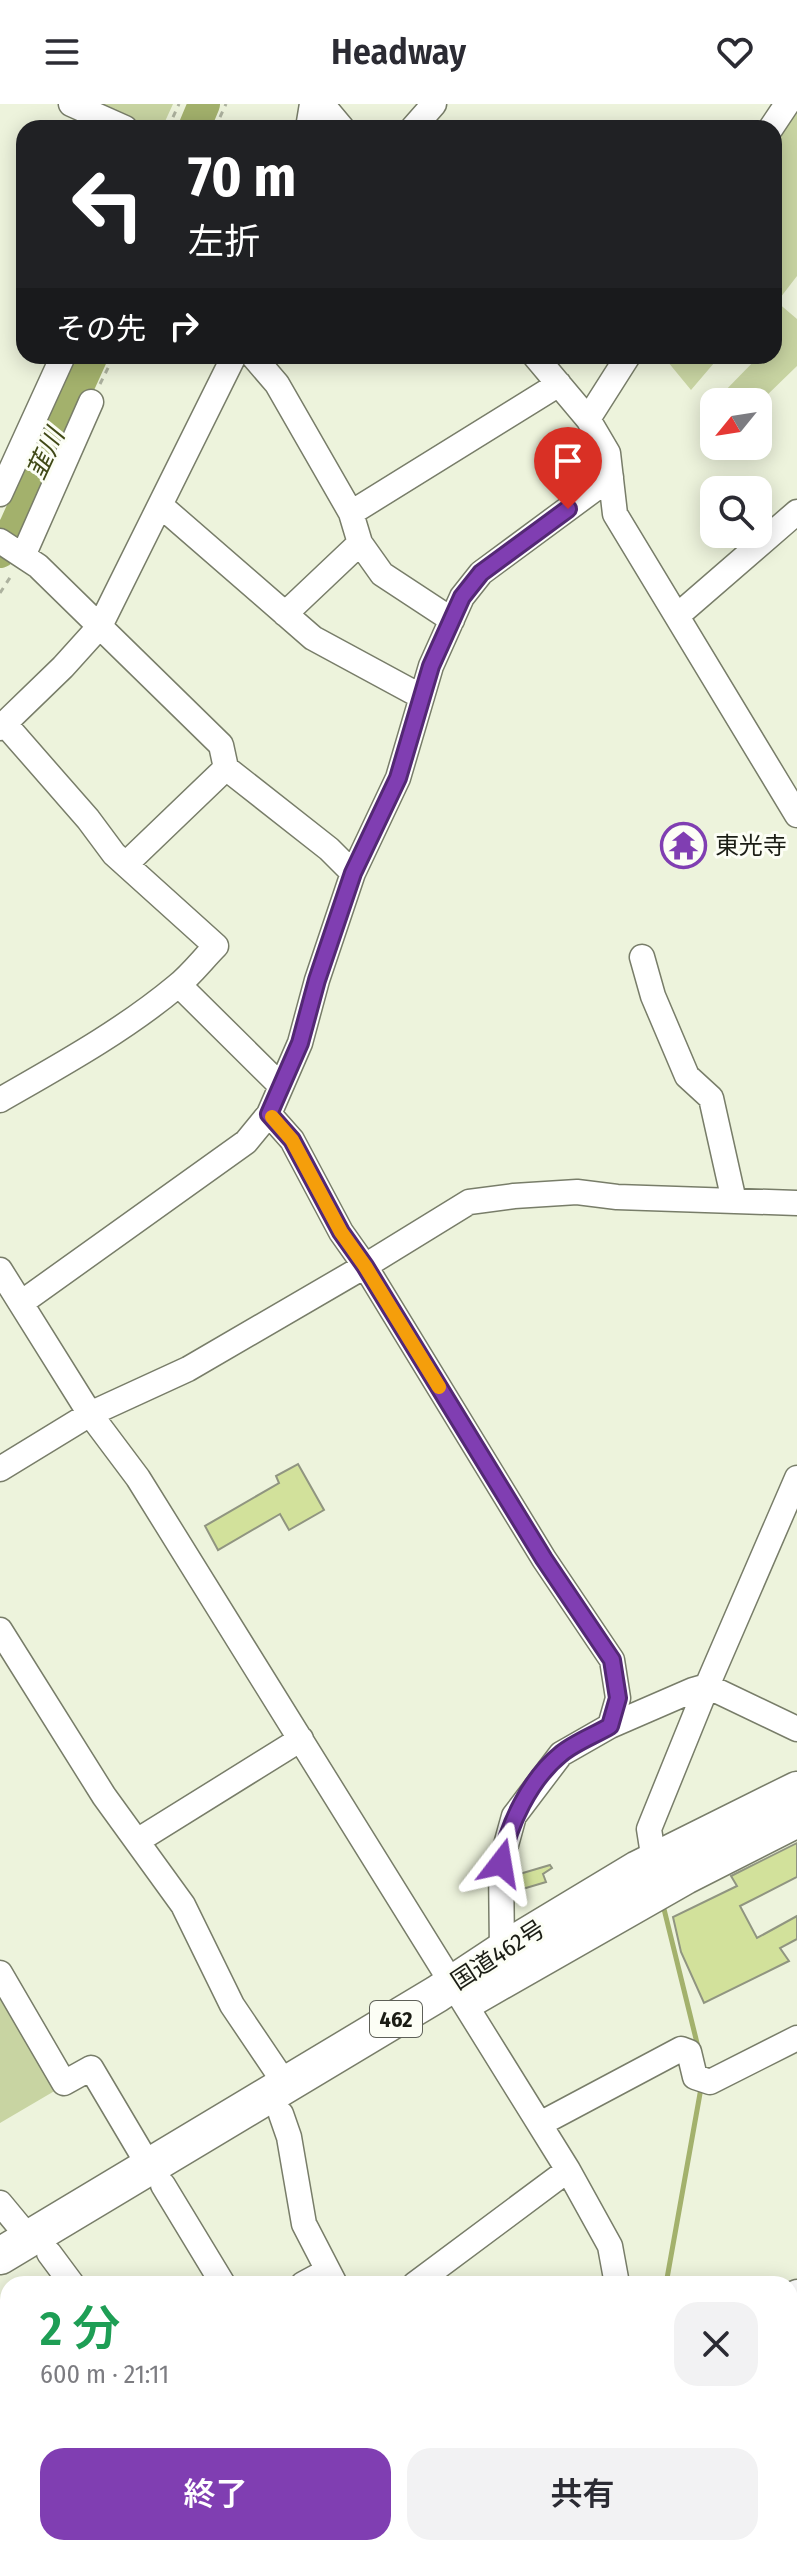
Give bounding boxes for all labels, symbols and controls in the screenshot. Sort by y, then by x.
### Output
icon: menu [40,30,84,74]
text: Headway [331,30,466,74]
icon: heart [713,30,757,74]
text: 70 m [188,144,296,211]
icon: left [56,152,160,256]
text: 左折 [188,220,260,264]
icon: right [162,304,206,348]
text: その先 [56,311,146,347]
north arrow [700,388,772,460]
map controls [700,388,772,548]
water label: 韮川 [21,421,72,484]
pin [534,427,602,509]
icon: arrive [546,439,590,483]
button: search [700,476,772,548]
temple icon: 東光寺 [660,822,708,870]
place label: 東光寺 [715,832,787,860]
position arrow [459,1821,543,1905]
street label: 国道462号 [446,1914,550,1996]
road number: 462 [370,2001,422,2037]
text: 2 分 [40,2300,120,2358]
button: close [674,2302,758,2386]
text: 600 m · 21:11 [40,2359,169,2390]
button: 終了 [40,2448,391,2540]
button: 共有 [407,2448,758,2540]

